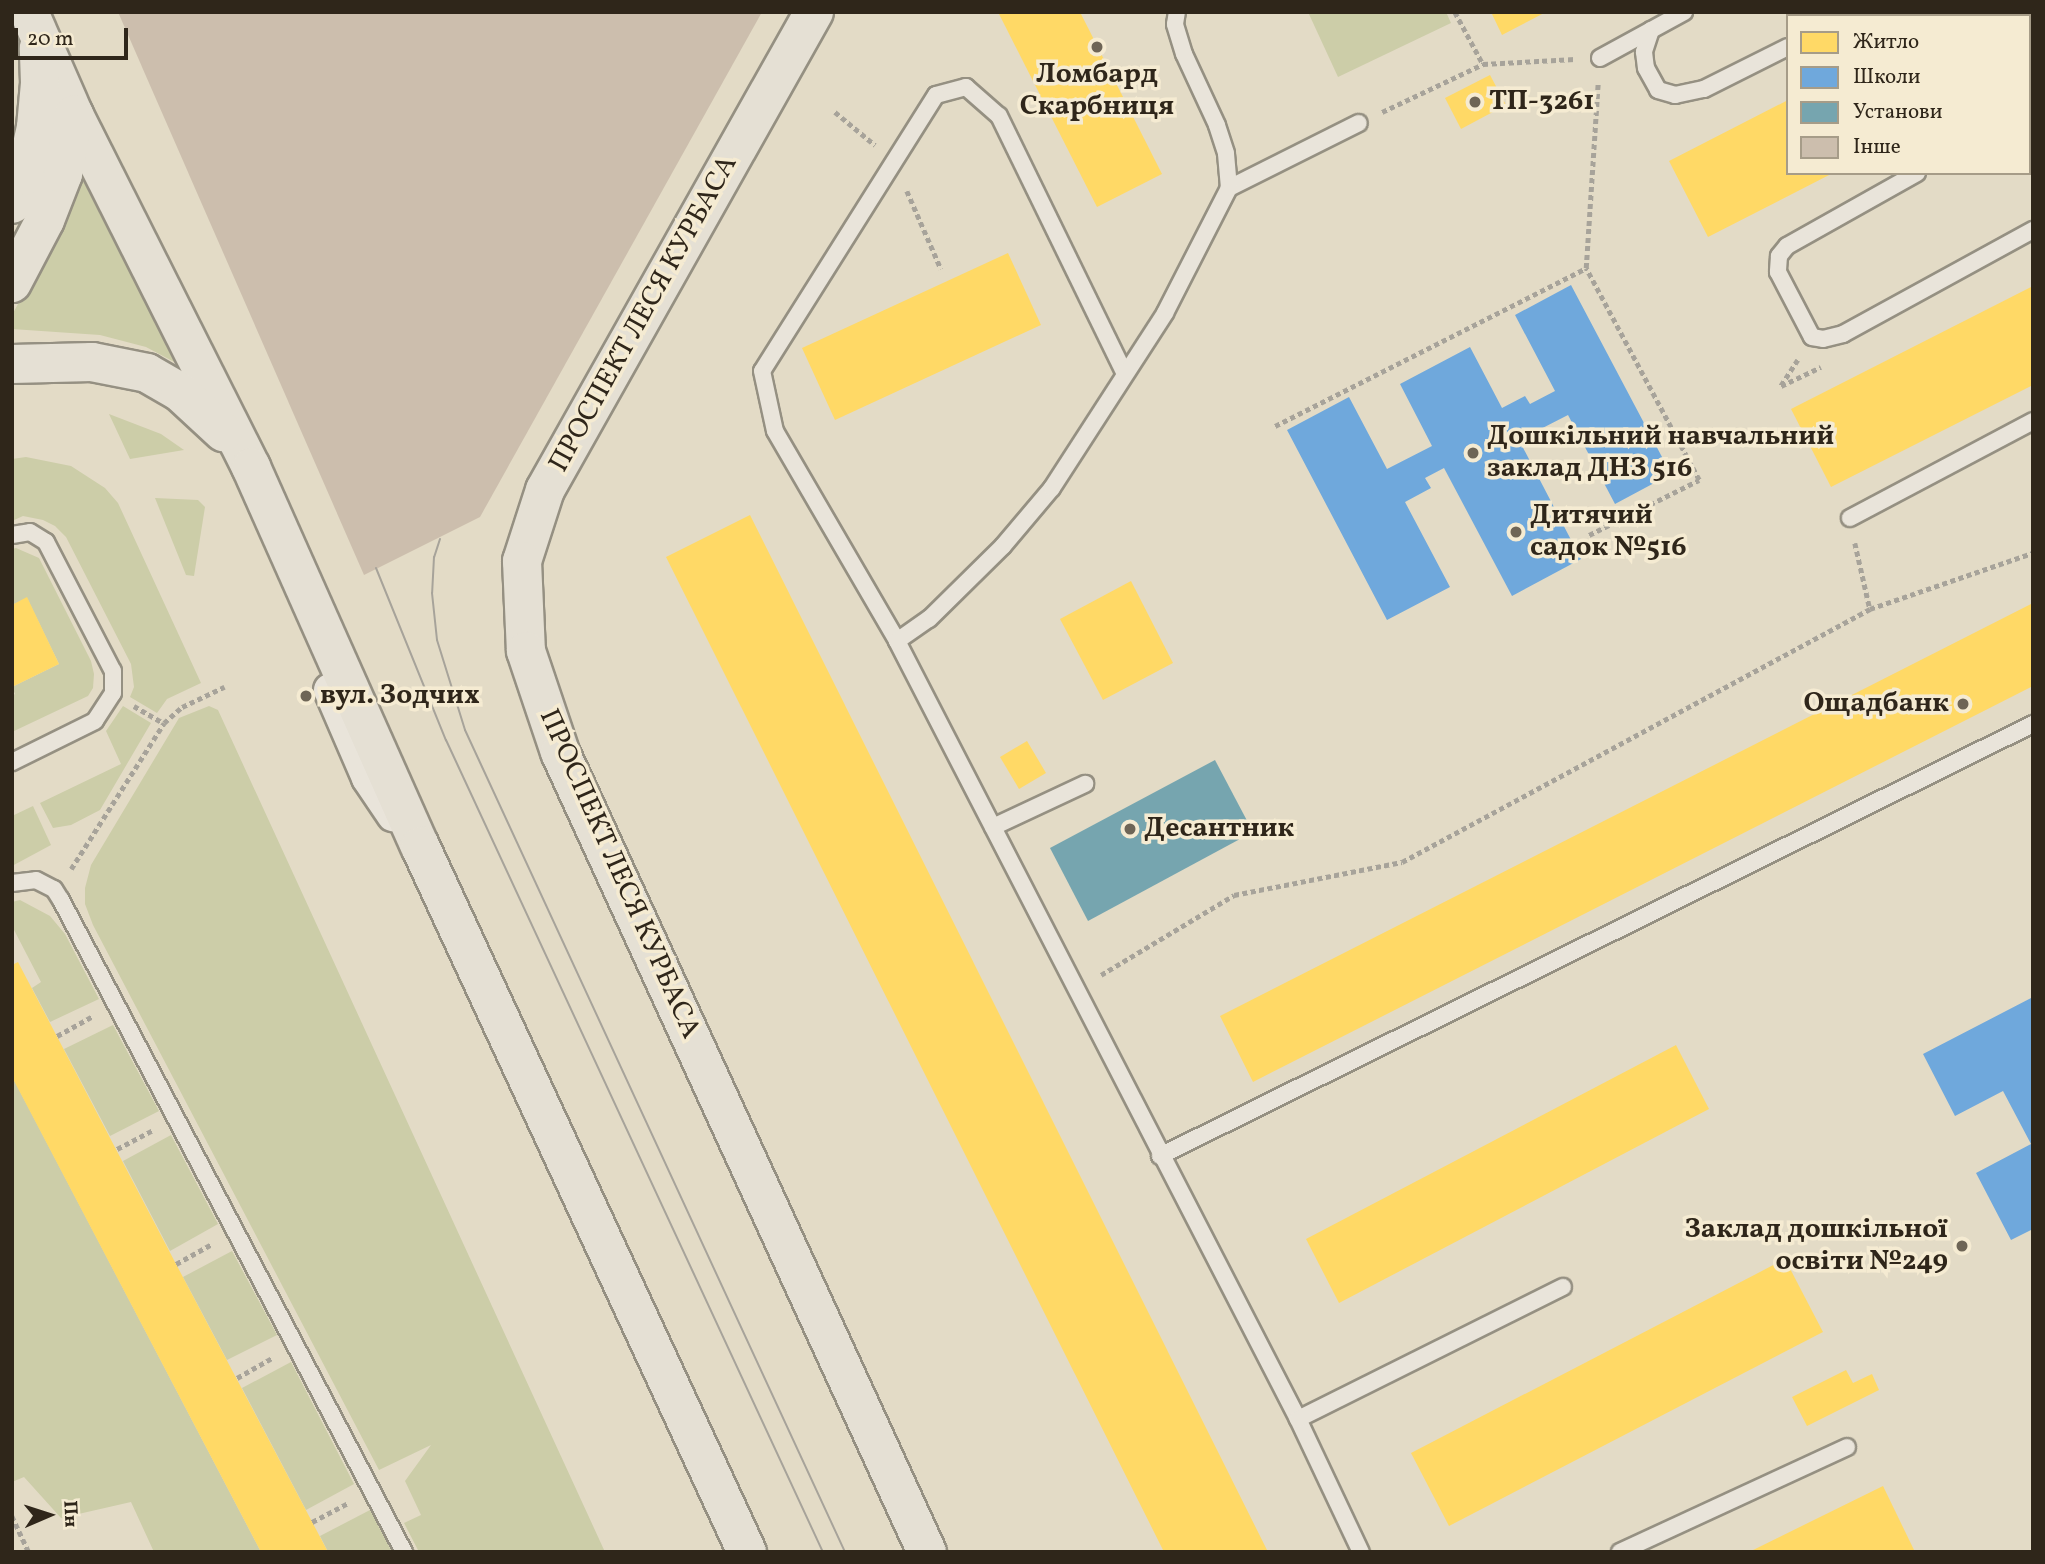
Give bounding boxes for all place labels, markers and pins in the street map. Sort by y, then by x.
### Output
marker: Ломбард Скарбниця [1089,39,1105,55]
place label: Ломбард Скарбниця [1020,58,1174,124]
place label: ТП-3261 [1489,85,1595,119]
marker: ТП-3261 [1467,94,1483,110]
place label: Дошкільний навчальний заклад ДНЗ 516 [1487,420,1834,486]
marker: Дошкільний навчальний заклад ДНЗ 516 [1465,445,1481,461]
place label: Дитячий садок №516 [1530,499,1687,565]
marker: Дитячий садок №516 [1508,524,1524,540]
place label: вул. Зодчих [320,679,480,713]
place label: Ощадбанк [1803,687,1949,721]
marker: вул. Зодчих [298,688,314,704]
marker: Ощадбанк [1955,696,1971,712]
place label: Десантник [1144,812,1294,846]
marker: Десантник [1122,821,1138,837]
place label: Заклад дошкільної освіти №249 [1684,1213,1948,1279]
marker: Заклад дошкільної освіти №249 [1954,1238,1970,1254]

